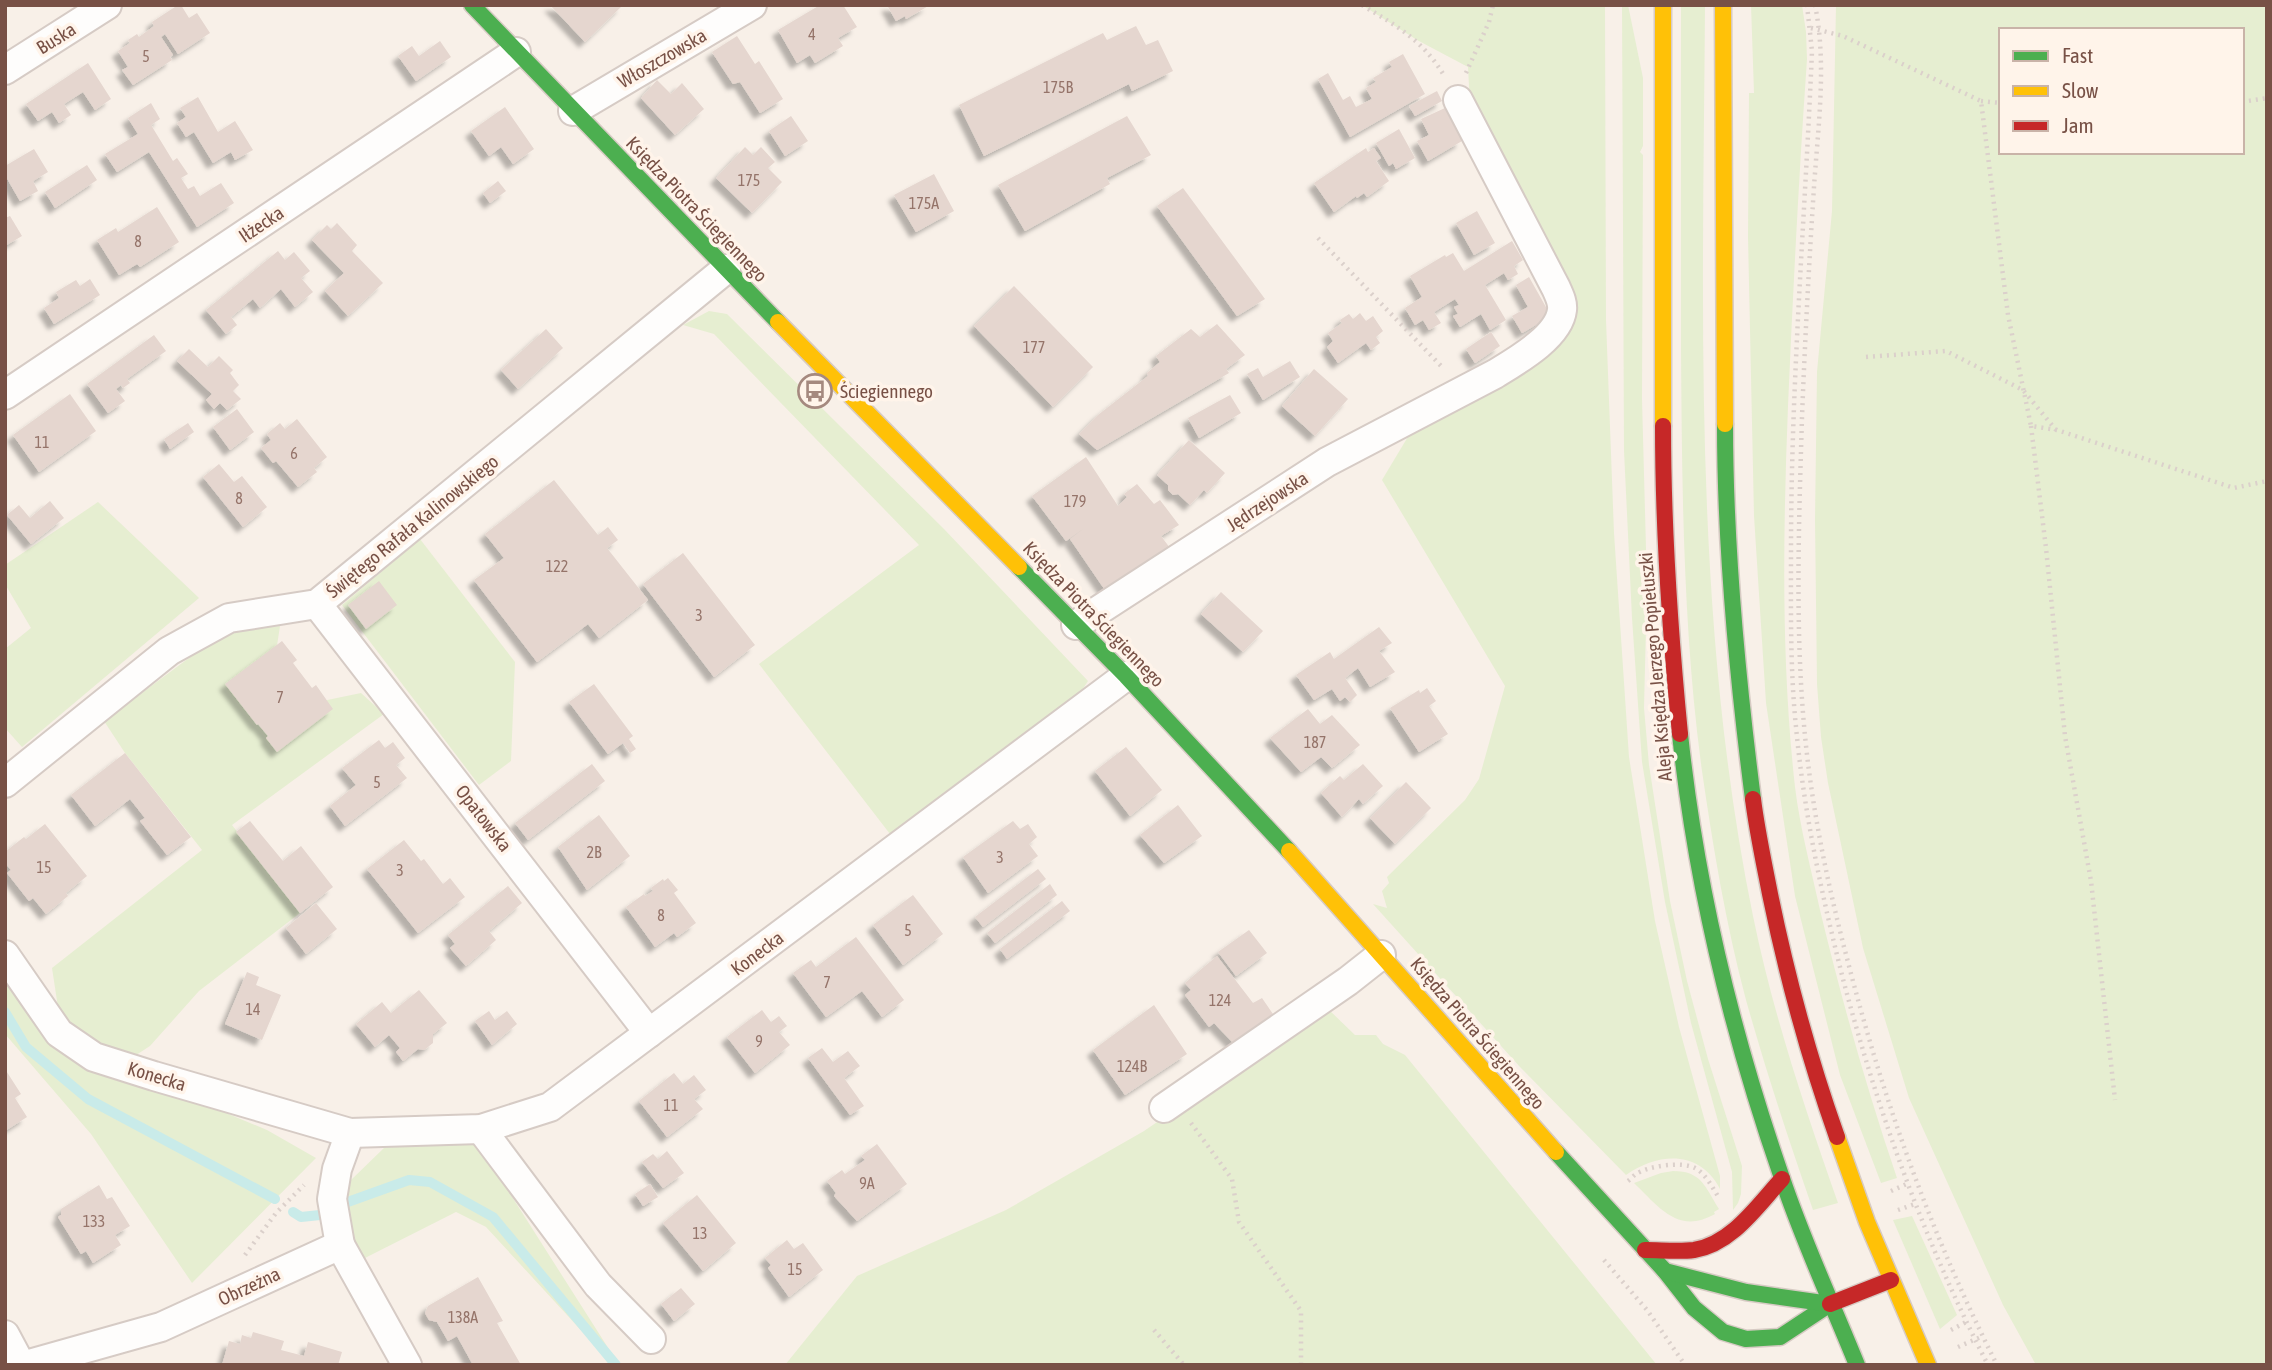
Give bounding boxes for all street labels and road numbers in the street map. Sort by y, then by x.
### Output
street label: Buska [32,18,80,58]
street label: Włoszczowska [614,24,710,92]
street label: Księdza Piotra Ściegiennego [622,132,772,286]
street label: Iłżecka [234,201,288,247]
street label: Świętego Rafała Kalinowskiego [322,450,502,602]
street label: Jędrzejowska [1222,466,1312,536]
street label: Księdza Piotra Ściegiennego [1019,537,1169,691]
street label: Aleja Księdza Jerzego Popiełuszki [1634,552,1676,782]
street label: Opatowska [451,780,517,856]
street label: Konecka [726,926,788,980]
street label: Księdza Piotra Ściegiennego [1406,953,1550,1113]
street label: Konecka [125,1057,189,1095]
street label: Obrzeżna [214,1262,284,1310]

